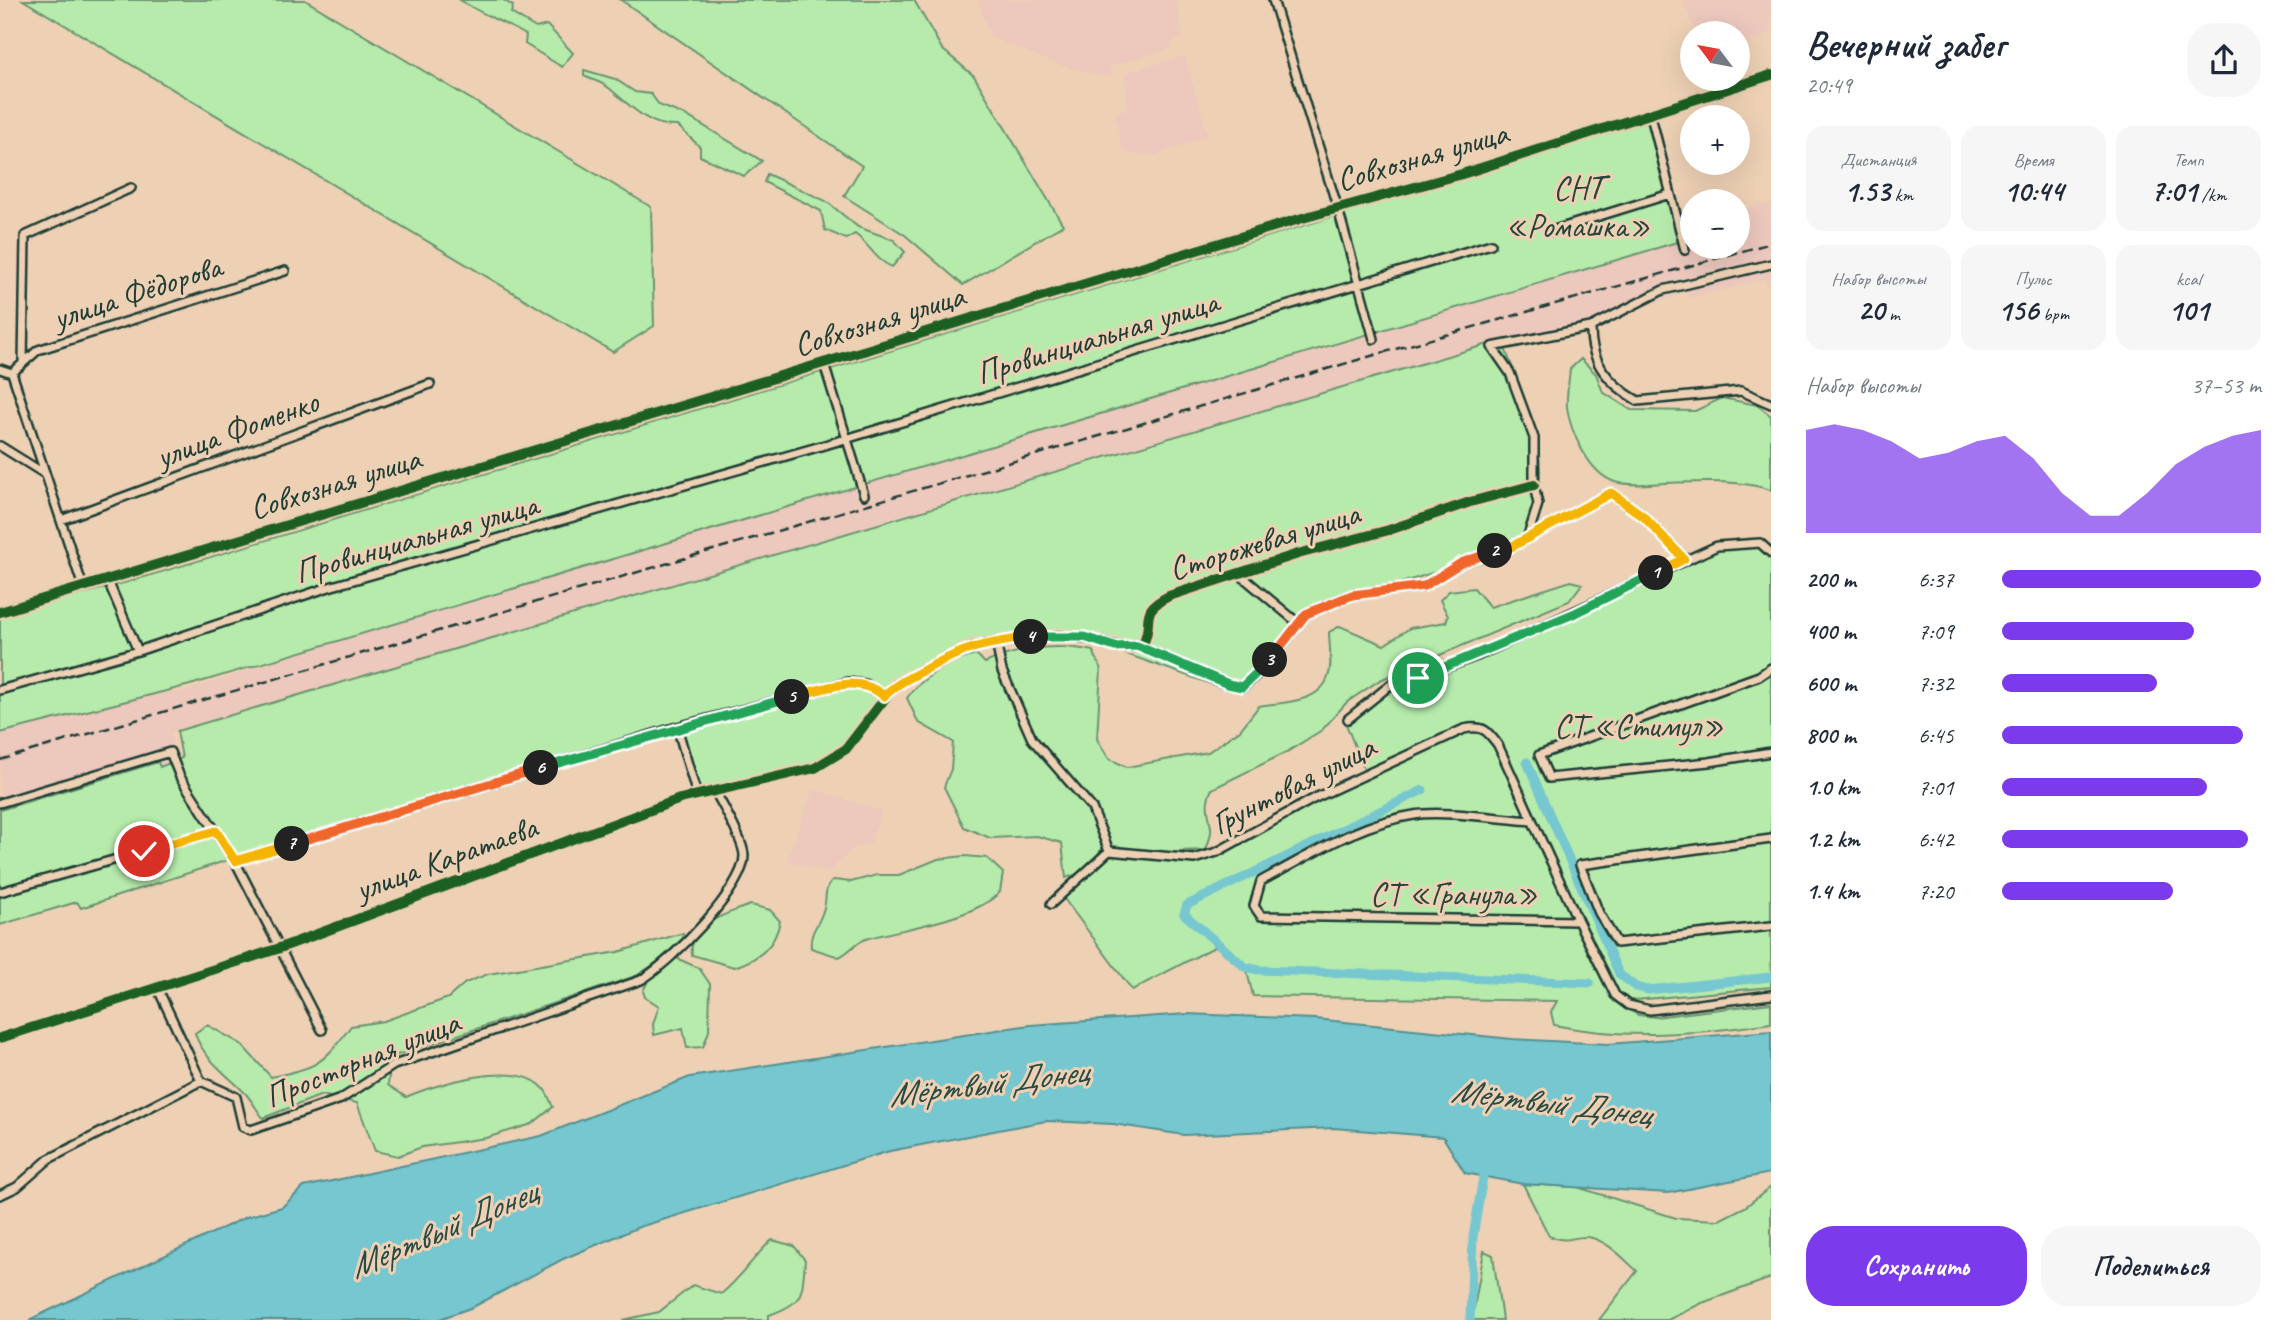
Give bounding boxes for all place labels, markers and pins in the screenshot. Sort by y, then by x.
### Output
pin: 2 [1478,534,1512,568]
pin: 1 [1638,556,1674,590]
pin: 4 [1014,620,1048,654]
pin: 3 [1252,642,1288,678]
pin [1388,648,1448,708]
pin: 5 [774,680,810,714]
pin: 6 [524,750,558,786]
pin [114,821,174,881]
pin: 7 [274,826,310,862]

